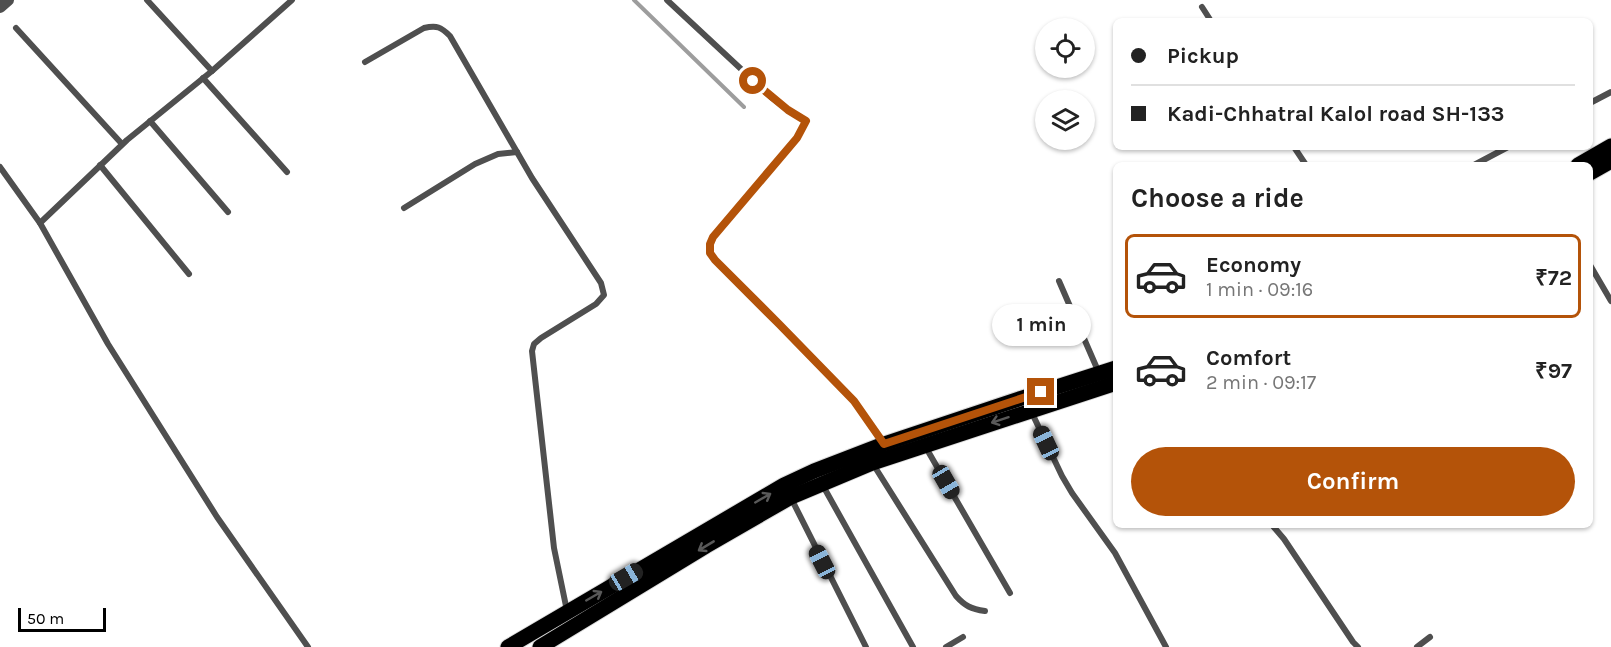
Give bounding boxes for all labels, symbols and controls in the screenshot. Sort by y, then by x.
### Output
map controls [1035,18,1095,150]
button: locate [1035,18,1095,78]
text: Pickup [1167,43,1239,69]
route start [739,67,766,94]
button: layers [1035,90,1095,150]
text: Kadi-Chhatral Kalol road SH-133 [1167,101,1505,127]
text: Choose a ride [1131,182,1304,214]
icon: car [1134,249,1188,303]
text: Economy [1206,252,1301,278]
text: ₹72 [1535,265,1572,291]
text: 1 min · 09:16 [1206,278,1313,301]
callout: 1 min [992,305,1090,347]
text: 1 min [1016,313,1067,336]
icon: car [1134,342,1188,396]
text: Comfort [1206,345,1291,371]
text: ₹97 [1535,358,1572,384]
text: 2 min · 09:17 [1206,371,1316,394]
route end [1027,378,1054,405]
one-way arrow [991,415,1010,426]
car [1030,423,1062,463]
button: Confirm [1131,447,1575,516]
car [929,462,963,502]
one-way arrow [754,491,771,503]
one-way arrow [698,540,715,552]
car [806,542,838,582]
car [606,560,646,594]
one-way arrow [586,589,603,601]
scale bar [18,605,106,632]
text: 50 m [27,609,64,628]

